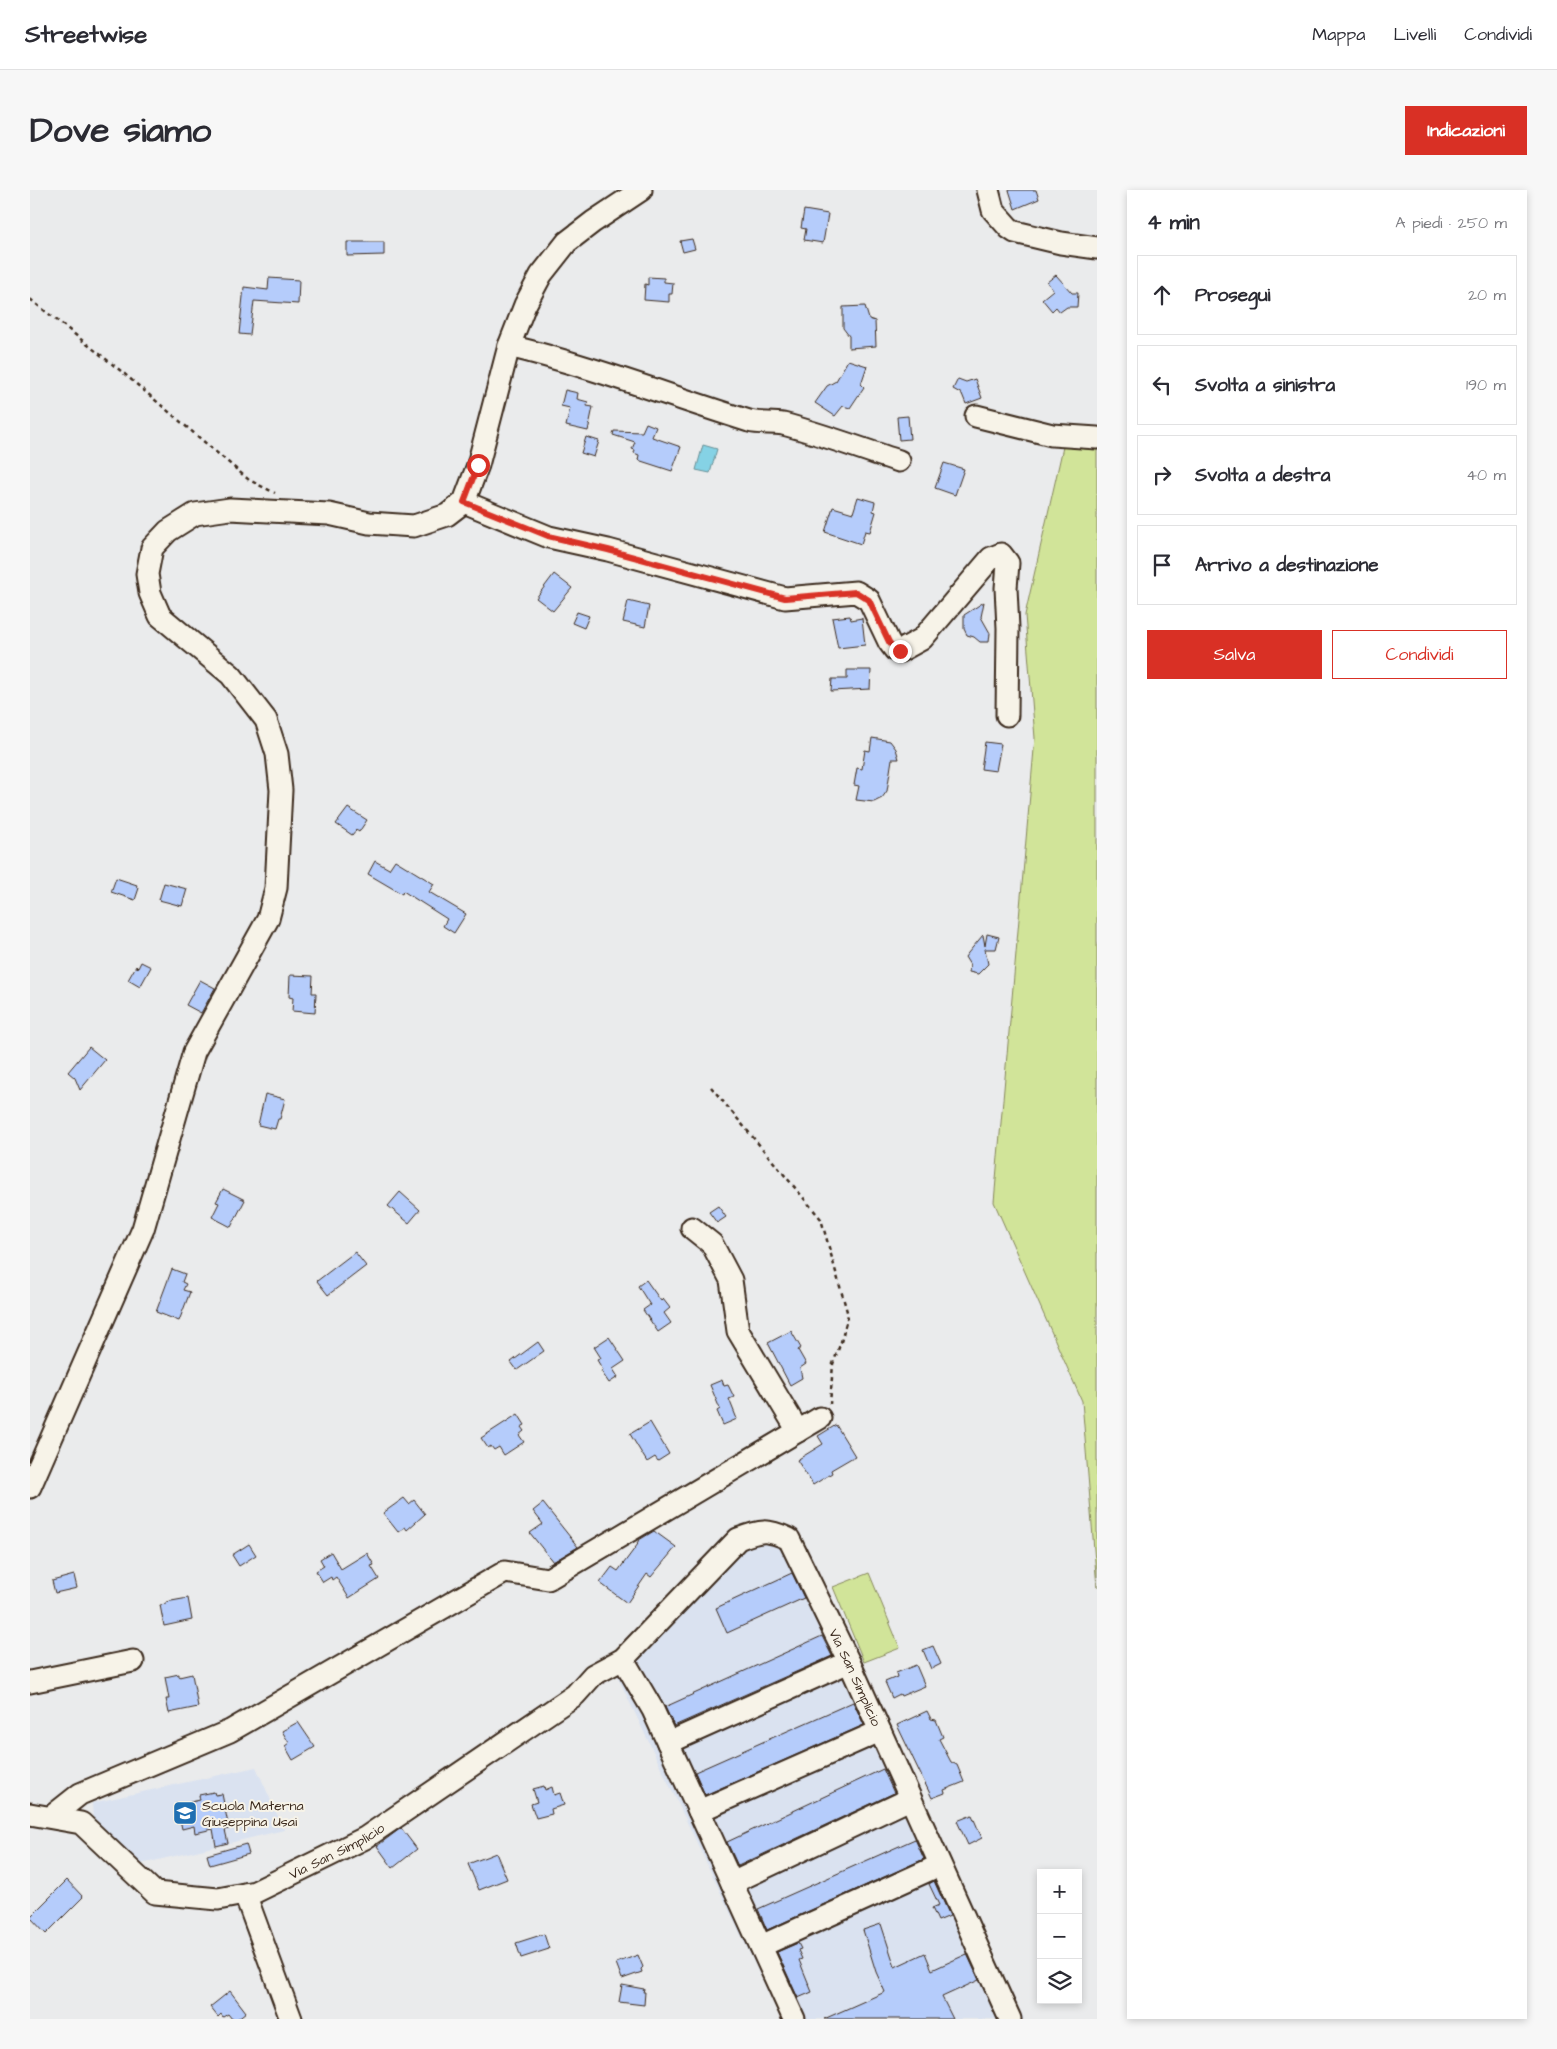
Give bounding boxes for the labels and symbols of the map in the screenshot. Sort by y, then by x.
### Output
route start [467,454,490,477]
route end [889,640,912,663]
street label: Via San Simplicio [823,1626,886,1730]
place label: Scuola Materna Giuseppina Usai [202,1796,304,1832]
school or university icon: Scuola Materna Giuseppina Usai [172,1800,198,1826]
street label: Via San Simplicio [286,1818,389,1885]

